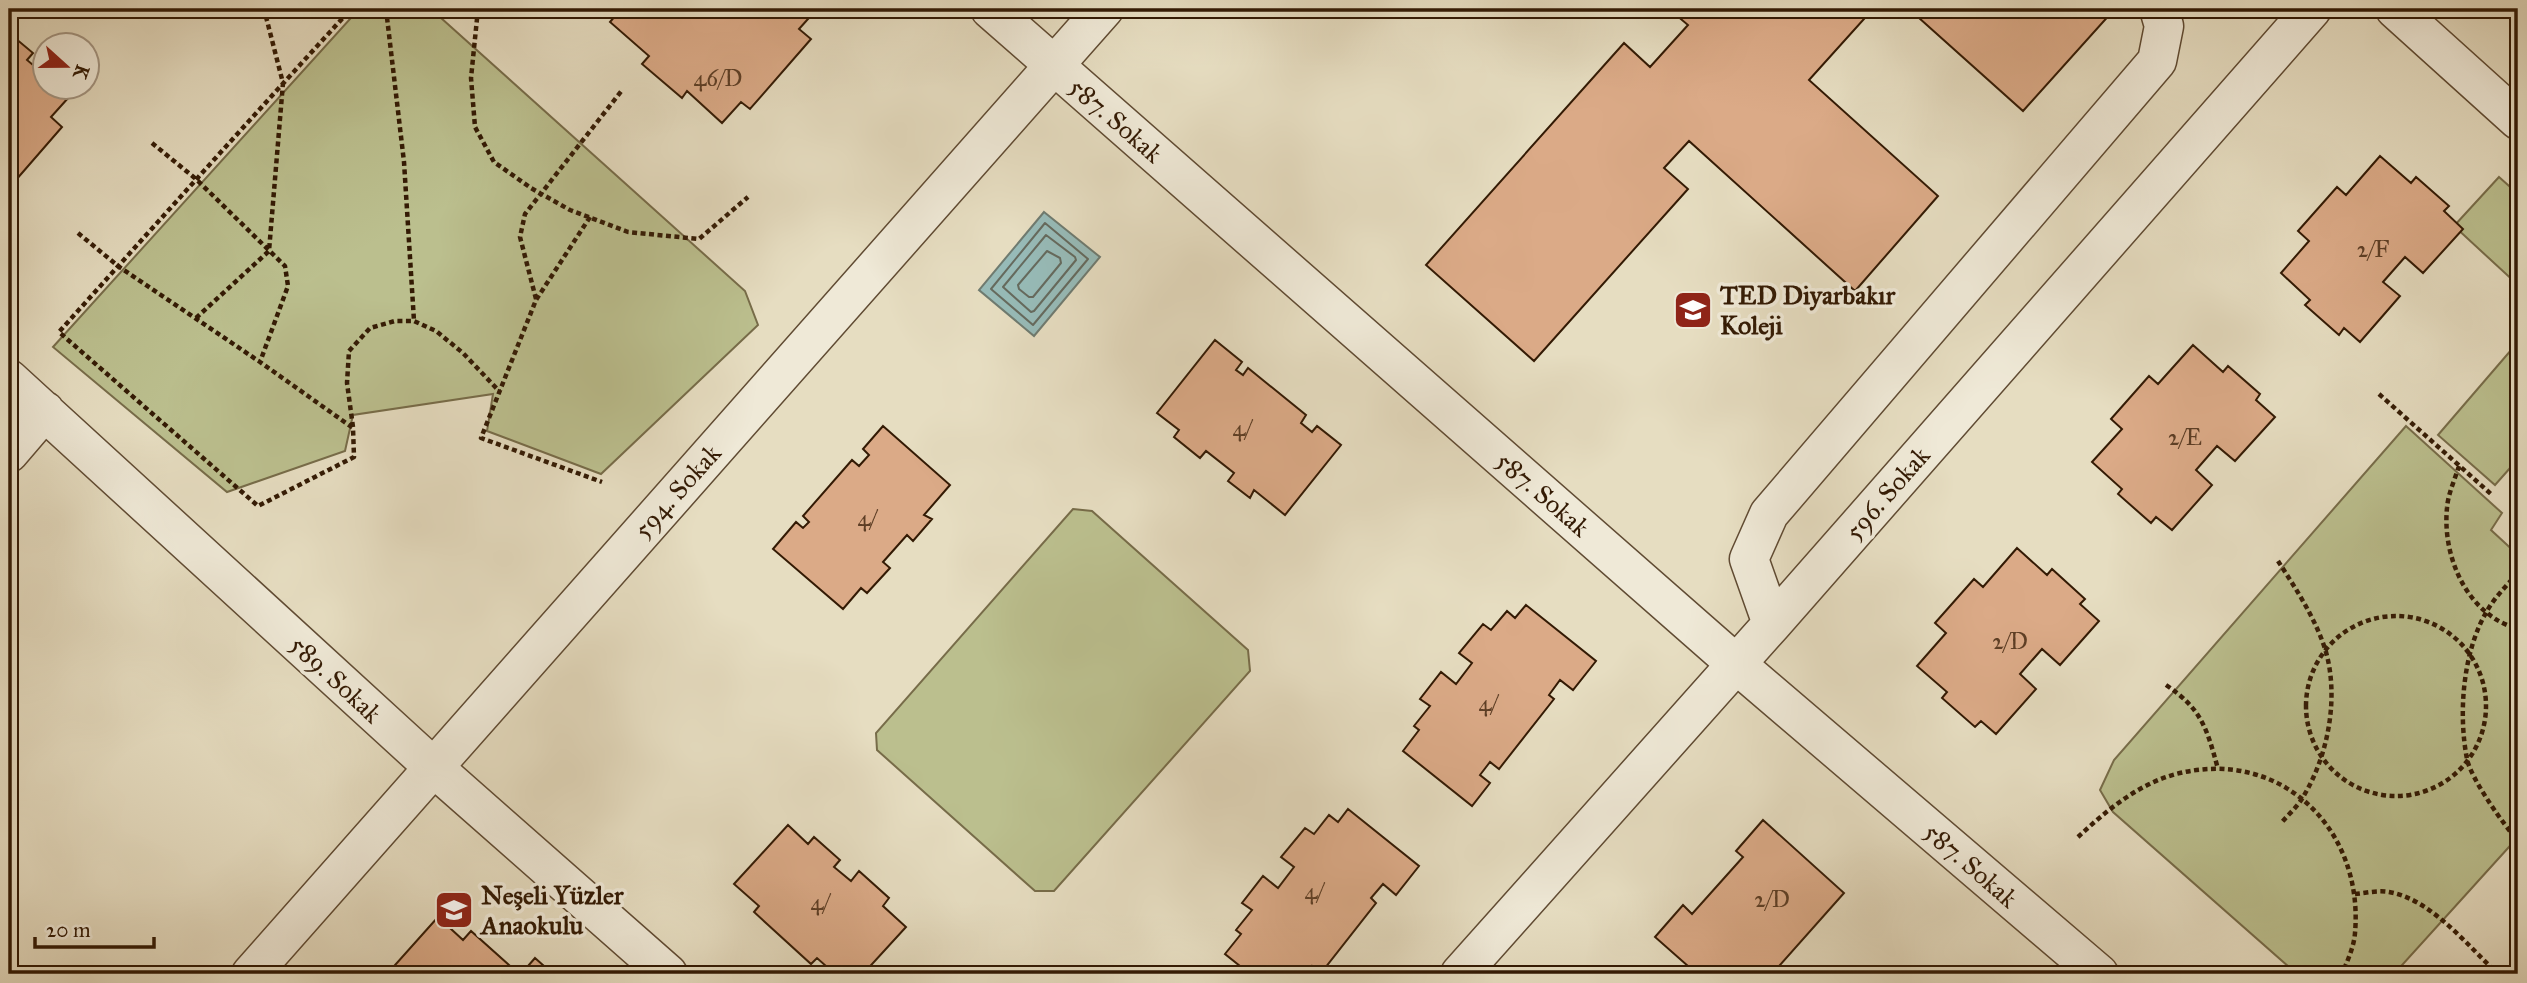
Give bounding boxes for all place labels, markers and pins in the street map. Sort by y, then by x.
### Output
place label: TED Diyarbakır Koleji [1719,279,1896,341]
school or university icon: TED Diyarbakır Koleji [1672,289,1714,331]
place label: Neşeli Yüzler Anaokulu [479,879,625,941]
school or university icon: Neşeli Yüzler Anaokulu [433,889,475,931]

